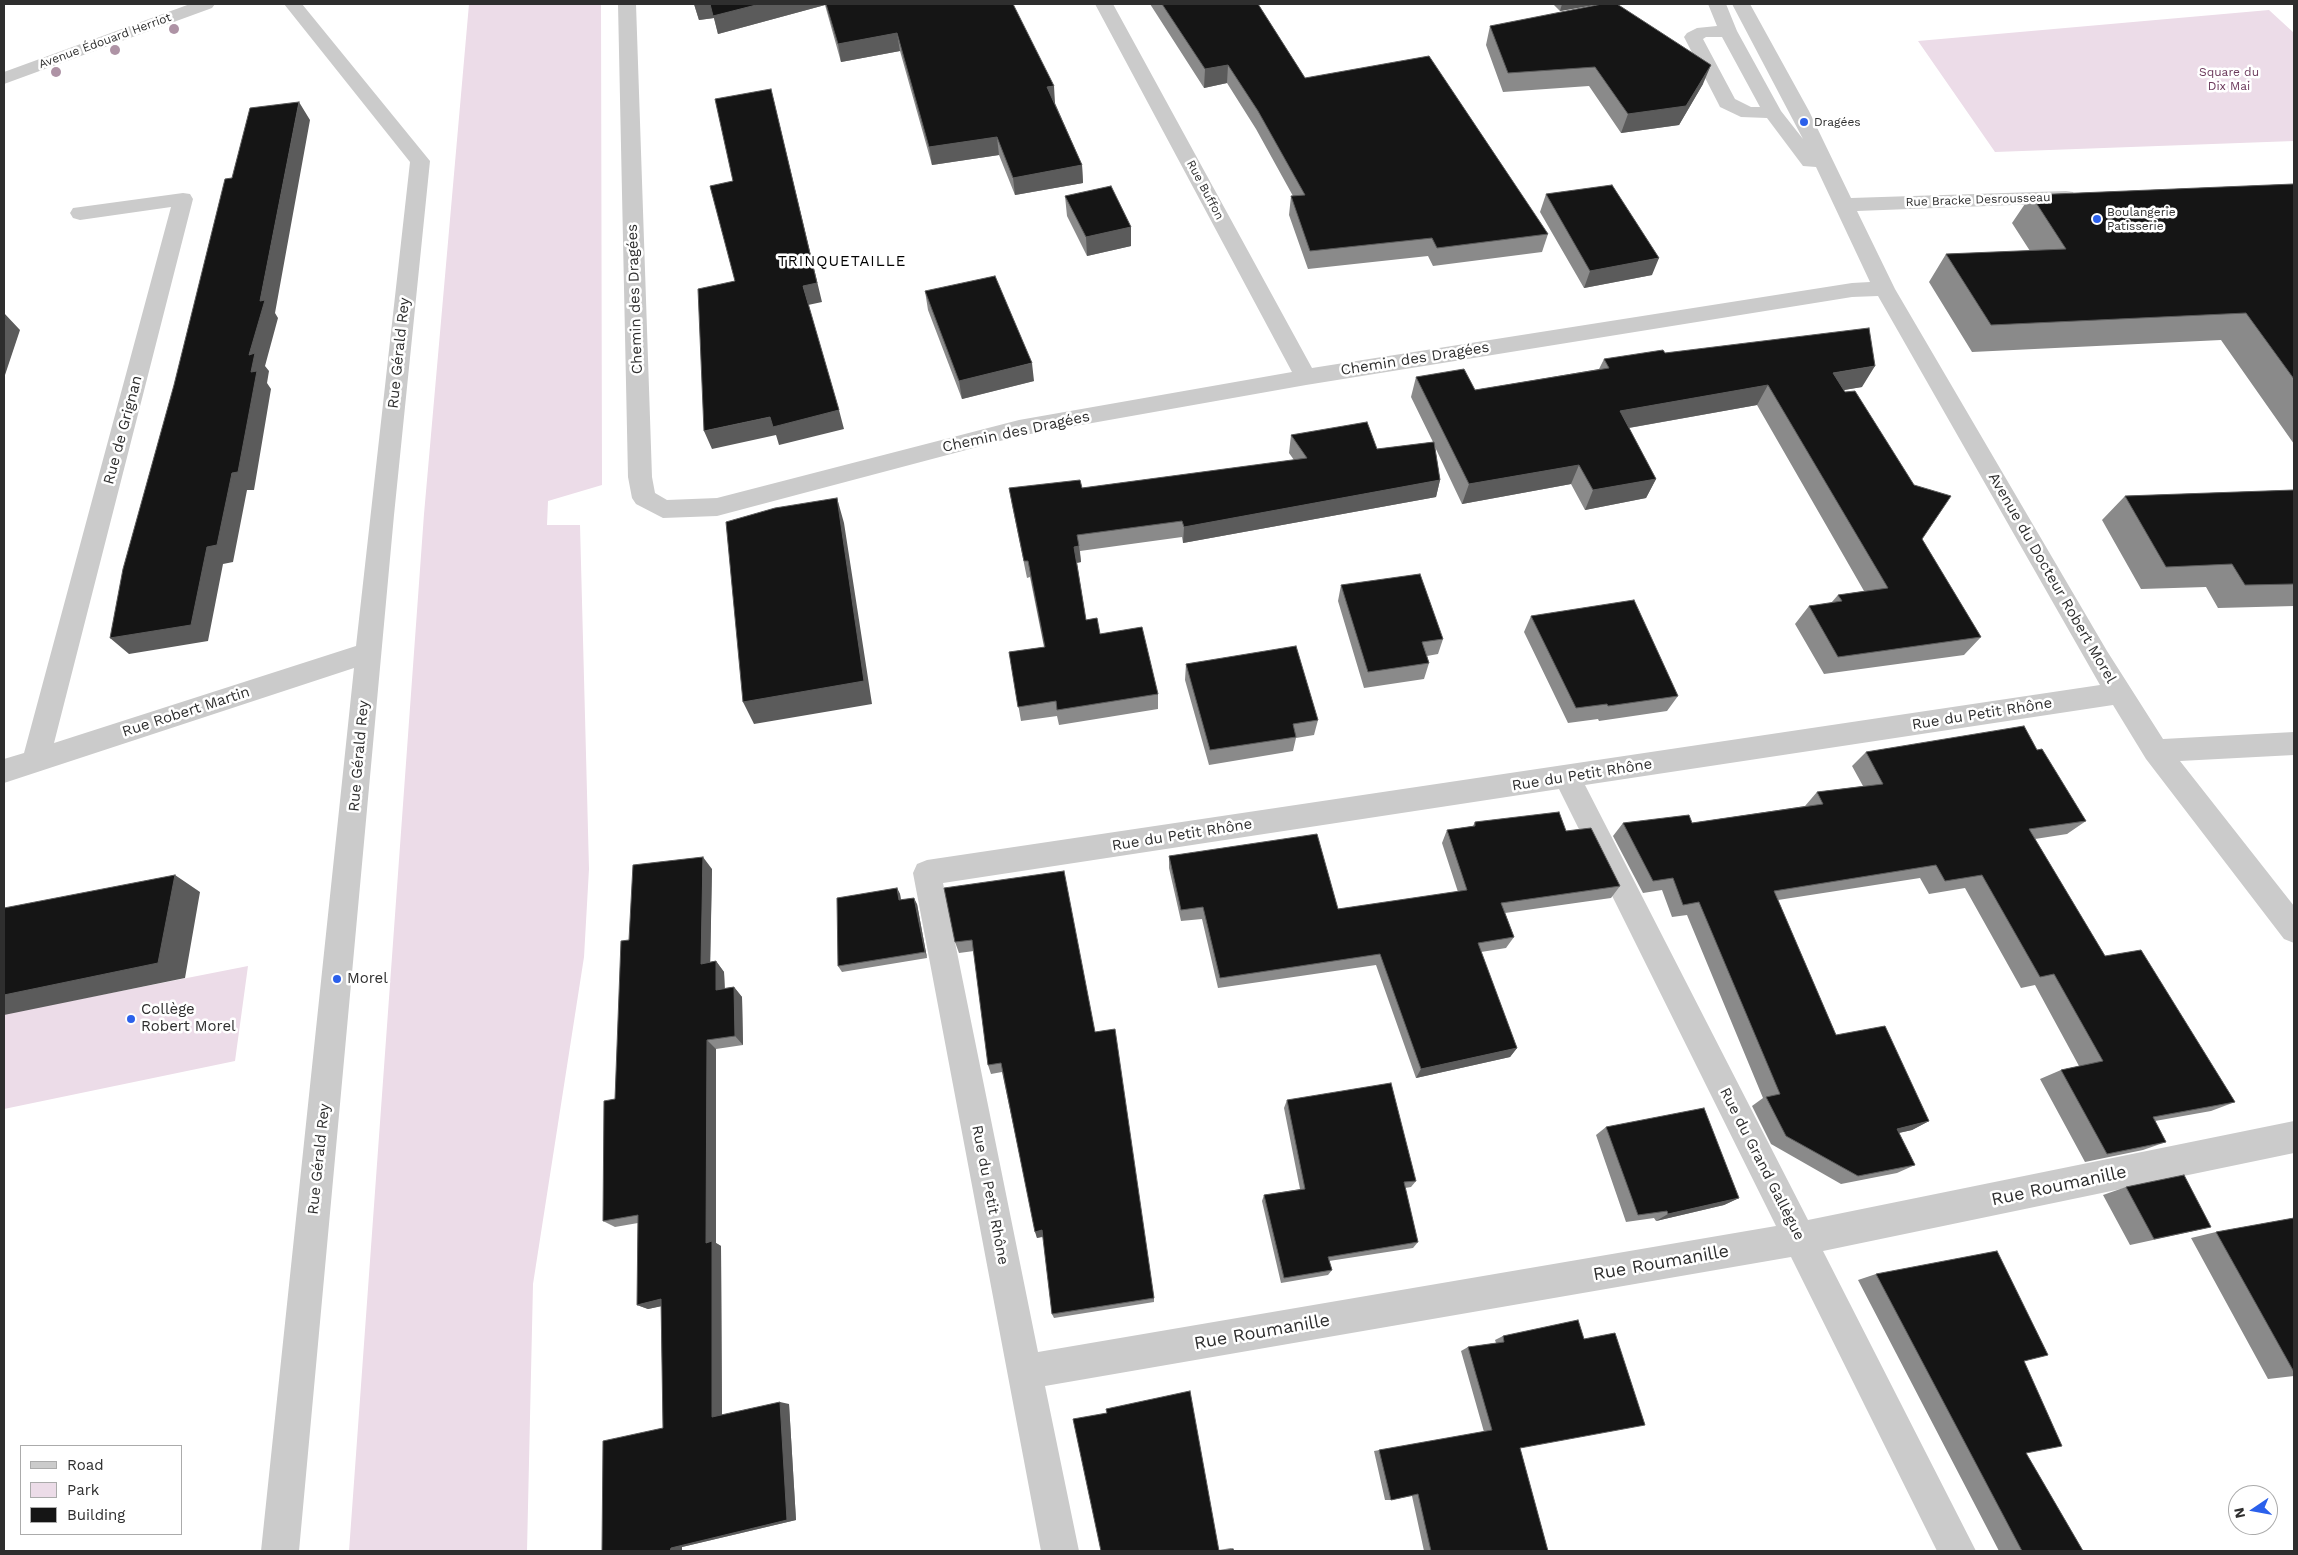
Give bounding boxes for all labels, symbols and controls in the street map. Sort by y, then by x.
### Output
street label: Avenue Édouard Herriot [37,10,173,72]
park label: Square du Dix Mai [2199,65,2259,93]
place label: Dragées [1814,115,1861,129]
marker: Dragées [1798,116,1810,128]
street label: Rue Buffon [1183,158,1227,222]
street label: Rue Bracke Desrousseau [1905,190,2051,210]
place label: Boulangerie Patisserie [2107,205,2176,233]
marker: Boulangerie Patisserie [2091,213,2103,225]
street label: Chemin des Dragées [623,224,647,374]
district label: TRINQUETAILLE [776,253,908,271]
street label: Rue Gérald Rey [384,297,414,409]
street label: Chemin des Dragées [1339,338,1491,380]
street label: Rue de Grignan [100,374,146,486]
street label: Chemin des Dragées [941,408,1091,456]
street label: Avenue du Docteur Robert Morel [1984,469,2120,687]
street label: Rue Robert Martin [120,683,252,741]
street label: Rue du Petit Rhône [1911,694,2053,734]
street label: Rue Gérald Rey [345,700,373,812]
street label: Rue du Petit Rhône [1511,755,1653,795]
street label: Rue du Petit Rhône [1111,815,1253,855]
place label: Morel [347,970,388,988]
marker: Morel [331,973,343,985]
place label: Collège Robert Morel [141,1001,236,1036]
marker: Collège Robert Morel [125,1013,137,1025]
street label: Rue du Grand Gallègue [1716,1085,1808,1243]
street label: Rue Gérald Rey [304,1103,334,1215]
street label: Rue du Petit Rhône [968,1124,1012,1266]
street label: Rue Roumanille [1989,1161,2129,1211]
street label: Rue Roumanille [1591,1240,1731,1286]
street label: Rue Roumanille [1192,1309,1332,1355]
legend [20,1445,182,1535]
text: Road [67,1456,104,1474]
text: Park [67,1481,99,1499]
north arrow [2228,1485,2278,1535]
text: Building [67,1506,125,1524]
text: N [2230,1506,2248,1520]

